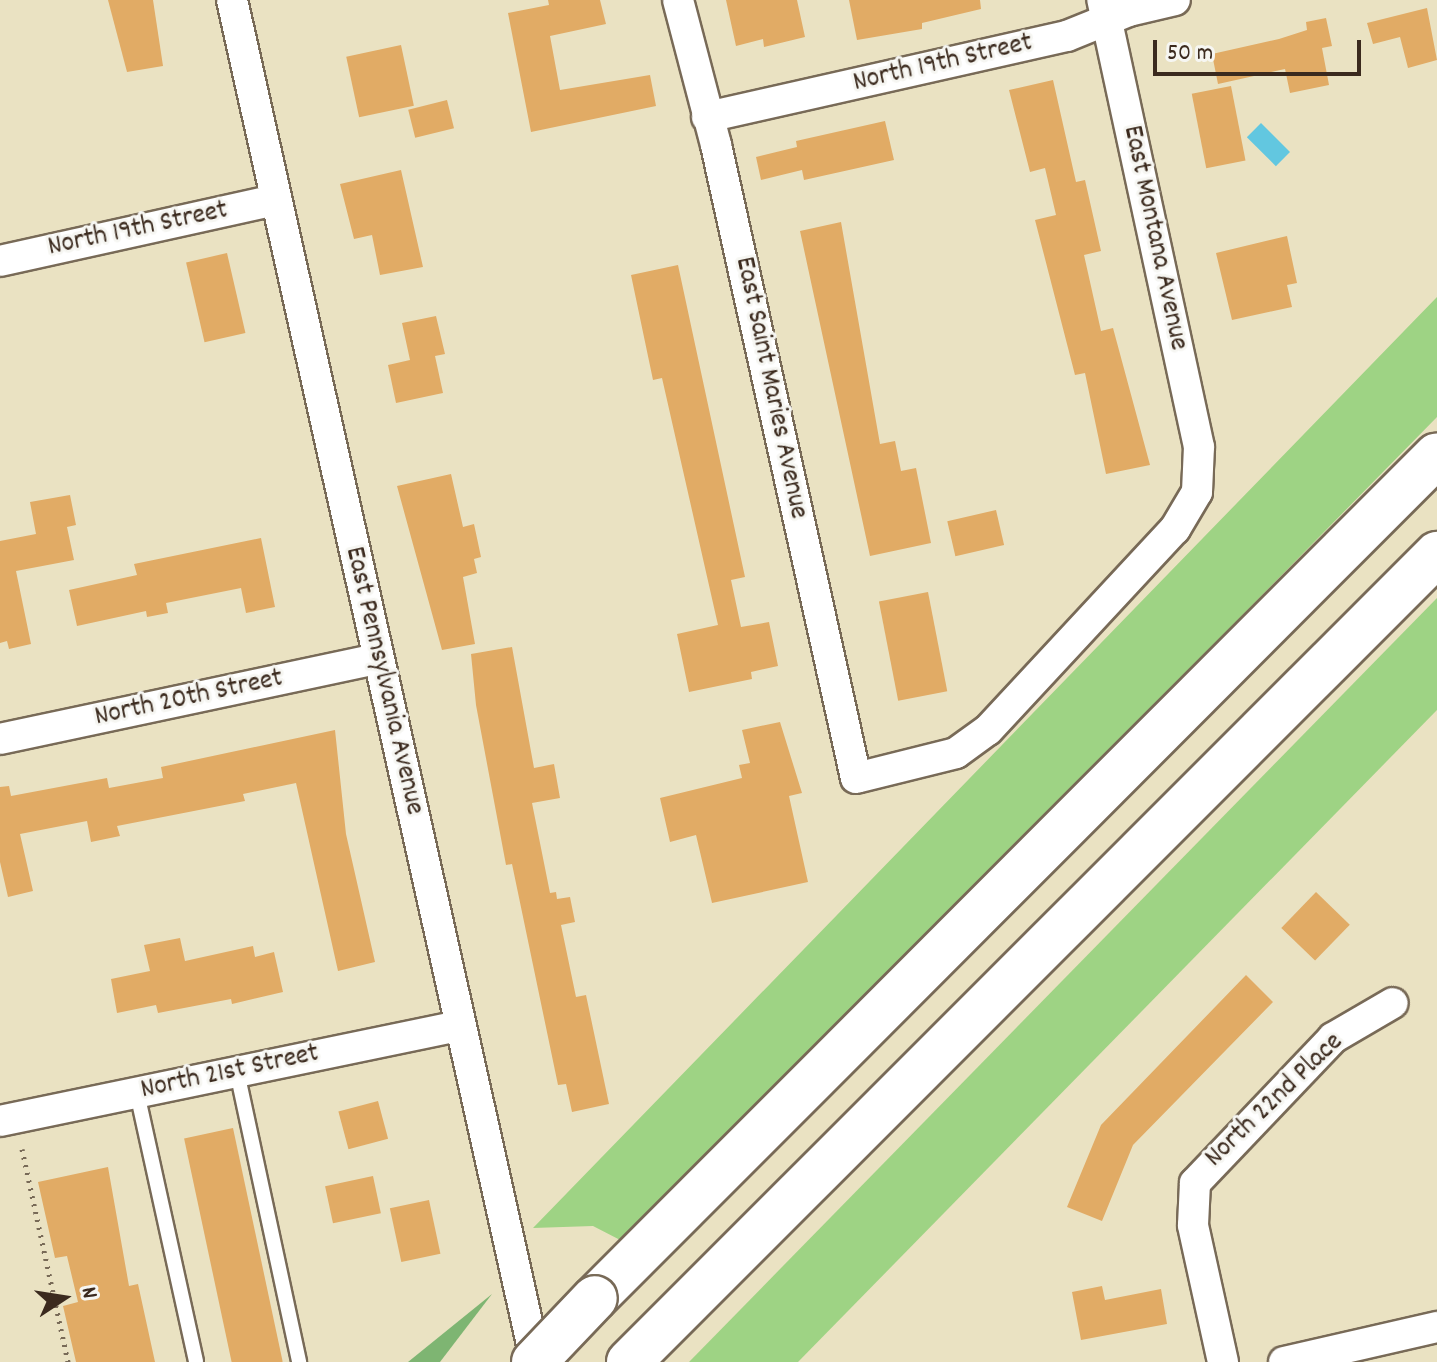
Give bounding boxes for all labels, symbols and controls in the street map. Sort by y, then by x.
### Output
scale bar [1157,24,1365,74]
street label: North 19th Street [850,27,1036,101]
text: 50 m [1167,37,1213,71]
street label: East Montana Avenue [1114,123,1194,353]
street label: North 19th Street [45,195,231,265]
street label: East Saint Maries Avenue [726,254,814,522]
street label: East Pennsylvania Avenue [336,544,430,818]
street label: North 20th Street [92,663,286,735]
street label: North 22nd Place [1199,1027,1351,1175]
street label: North 21st Street [138,1038,322,1108]
north arrow [24,1258,104,1338]
text: N [72,1284,104,1301]

